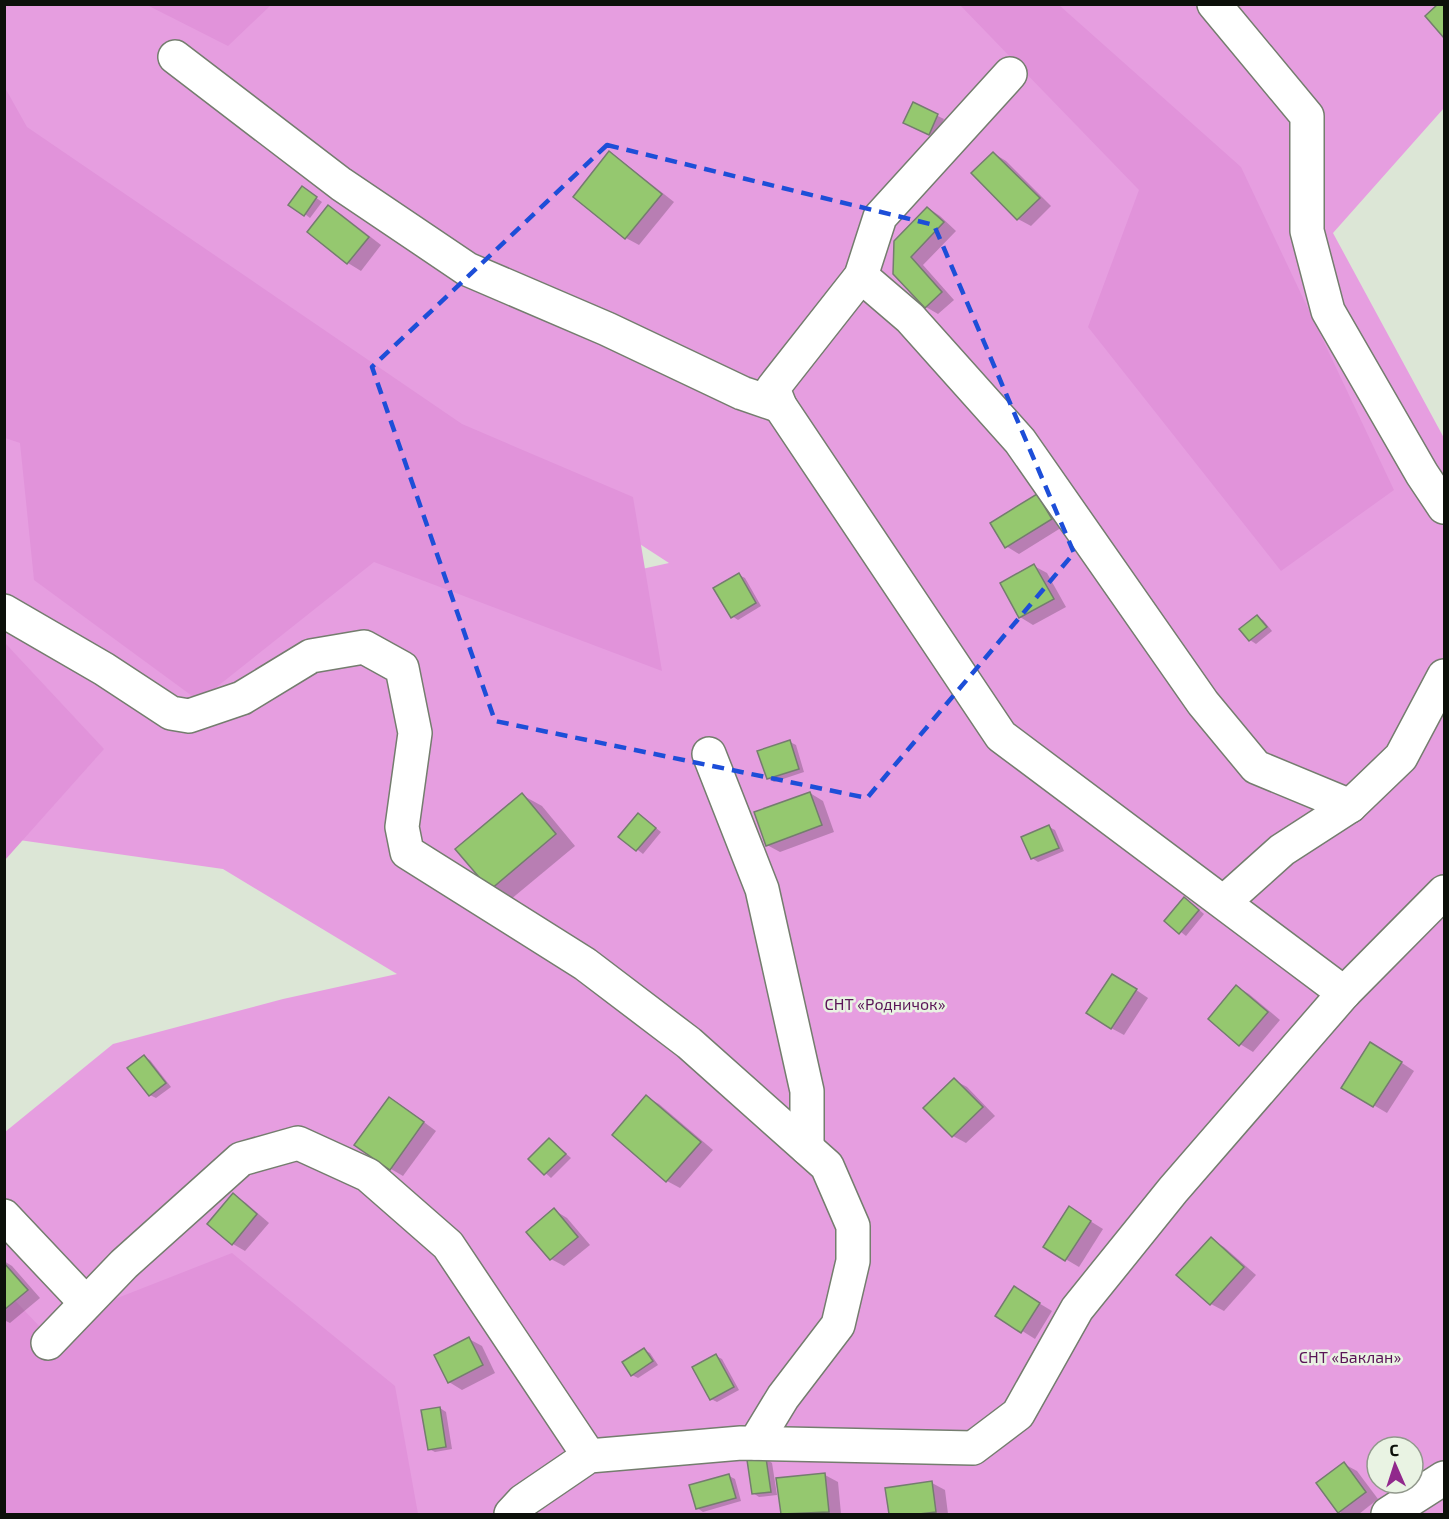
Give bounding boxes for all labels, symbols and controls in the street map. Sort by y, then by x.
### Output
park label: СНТ «Родничок» [825,994,946,1013]
park label: СНТ «Баклан» [1299,1347,1401,1366]
north arrow [1365,1435,1425,1495]
text: С [1389,1440,1399,1459]

